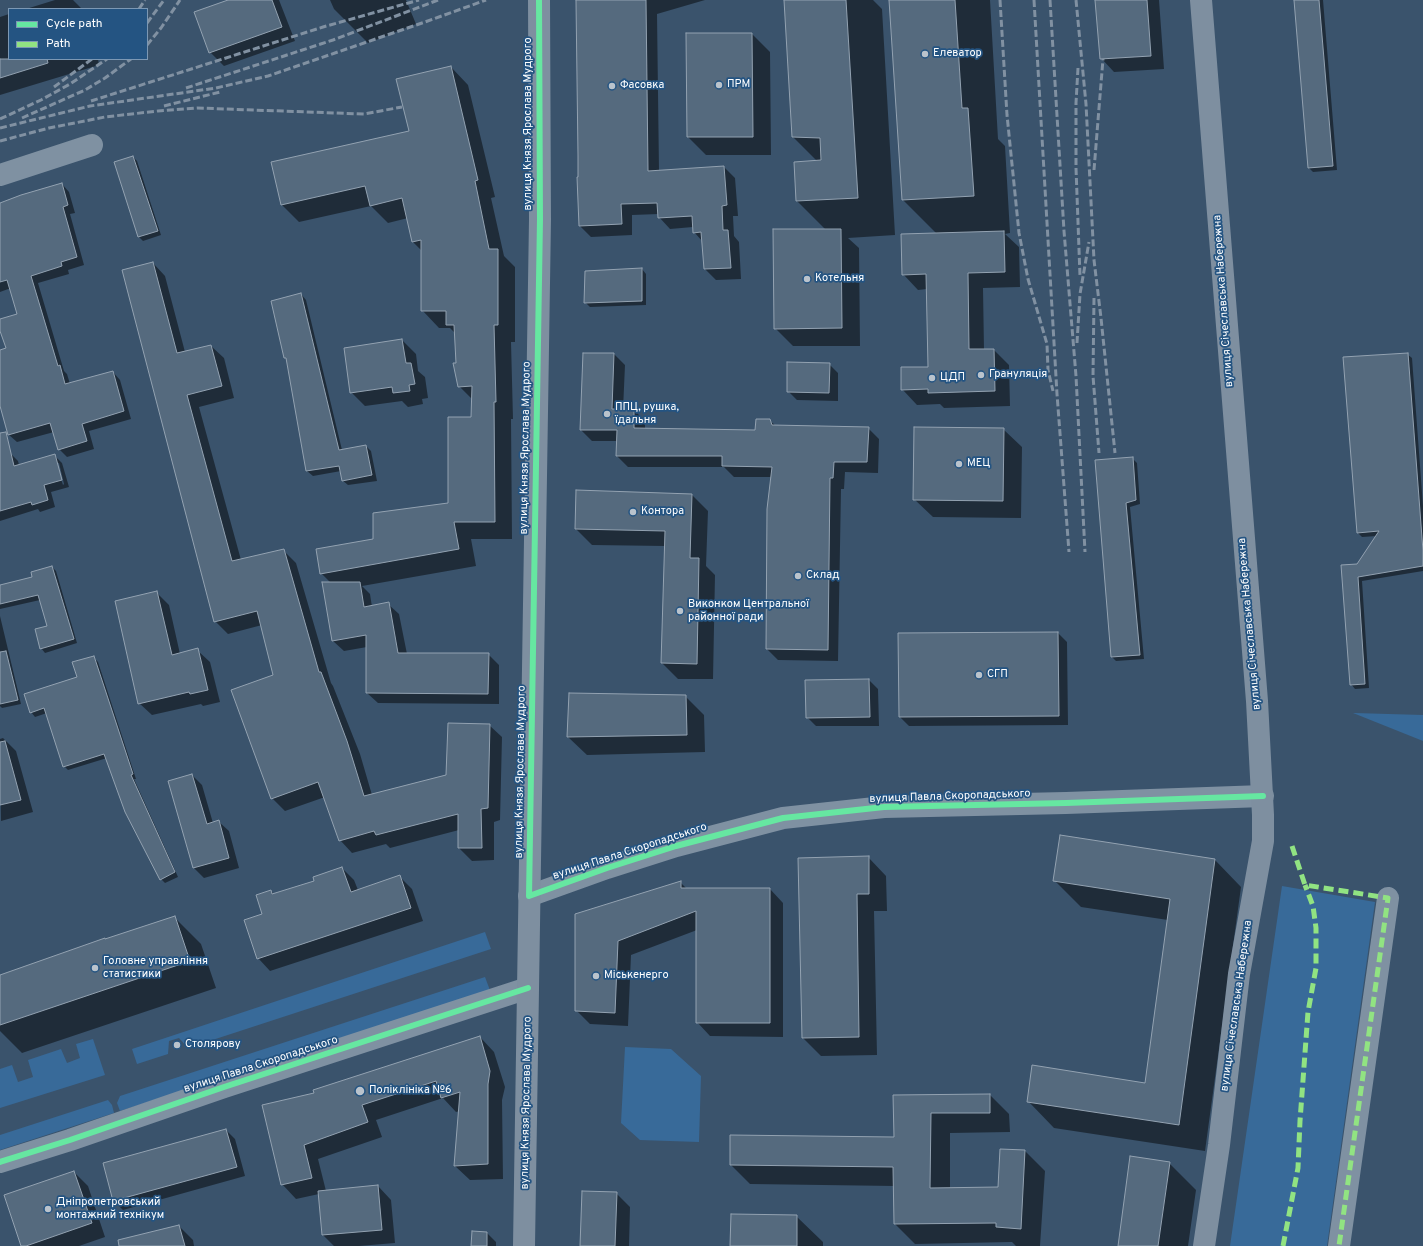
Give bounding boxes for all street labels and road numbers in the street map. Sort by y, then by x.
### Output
street label: вулиця Князя Ярослава Мудрого [522,37,536,211]
street label: вулиця Січеславська Набережна [1211,214,1237,388]
street label: вулиця Князя Ярослава Мудрого [518,361,534,535]
street label: вулиця Січеславська Набережна [1236,537,1264,711]
street label: вулиця Князя Ярослава Мудрого [513,685,529,859]
street label: вулиця Павла Скоропадського [869,788,1031,806]
street label: вулиця Павла Скоропадського [551,821,709,883]
street label: вулиця Січеславська Набережна [1218,920,1256,1092]
street label: вулиця Князя Ярослава Мудрого [519,1016,535,1190]
street label: вулиця Павла Скоропадського [182,1034,340,1096]

